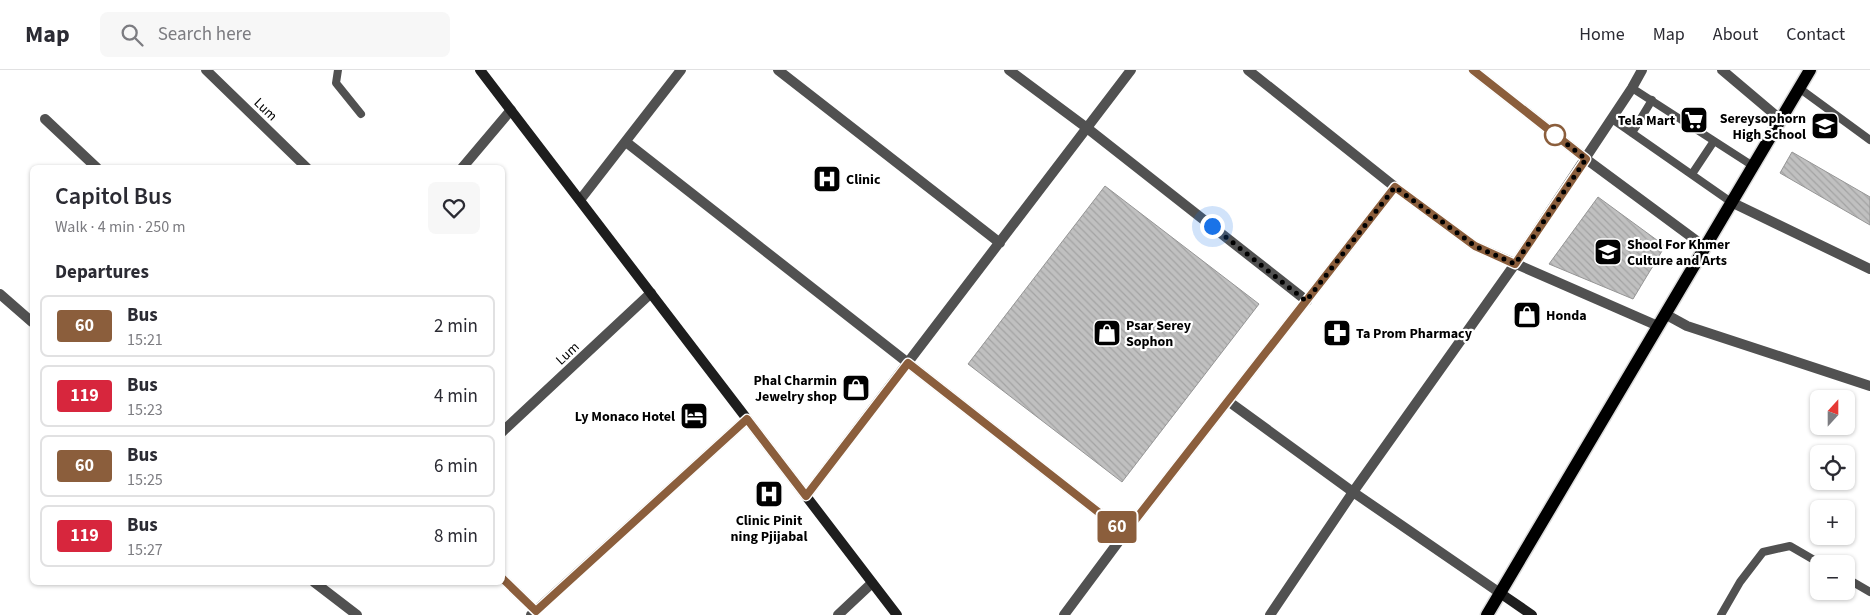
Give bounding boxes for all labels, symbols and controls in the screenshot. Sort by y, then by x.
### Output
search box [100,12,450,57]
text: Map [25,17,70,52]
icon: search [118,21,146,49]
text: Search here [158,21,251,48]
text: Home [1579,22,1625,47]
text: Map [1653,22,1685,47]
text: About [1713,22,1758,47]
text: Contact [1786,22,1845,47]
street label: Lum [249,94,282,126]
supermarket icon: Tela Mart [1679,105,1709,135]
place label: Sereysophorn High School [1720,109,1806,145]
place label: Tela Mart [1618,111,1676,131]
school or university icon: Sereysophorn High School [1810,111,1840,141]
unlabelled marker [1544,124,1566,146]
hospital icon: Clinic [812,164,842,194]
place label: Clinic [846,170,881,190]
text: Capitol Bus [55,179,172,214]
button: heart [428,182,480,234]
your location [1200,214,1225,239]
text: Walk · 4 min · 250 m [55,216,186,238]
place label: Shool For Khmer Culture and Arts [1627,235,1730,271]
school or university icon: Shool For Khmer Culture and Arts [1593,237,1623,267]
text: Departures [55,259,149,286]
shop icon: Honda [1512,300,1542,330]
text: Bus [127,302,158,329]
place label: Honda [1546,306,1587,326]
text: 60 [75,313,94,338]
text: 2 min [434,313,478,340]
place label: Psar Serey Sophon [1126,316,1192,352]
shop icon: Psar Serey Sophon [1092,318,1122,348]
pharmacy icon: Ta Prom Pharmacy [1322,318,1352,348]
place label: Ta Prom Pharmacy [1356,324,1473,344]
text: 15:21 [127,329,163,351]
street label: Lum [551,338,584,370]
place label: Phal Charmin Jewelry shop [754,371,837,407]
text: Bus [127,372,158,399]
shop icon: Phal Charmin Jewelry shop [841,373,871,403]
text: 119 [70,383,99,408]
text: 4 min [434,383,478,410]
north arrow [1810,390,1855,435]
map controls [1810,390,1855,600]
text: 15:23 [127,399,163,421]
hotel icon: Ly Monaco Hotel [679,401,709,431]
place label: Ly Monaco Hotel [575,407,675,427]
text: Bus [127,442,158,469]
button: locate [1810,445,1855,490]
text: 60 [75,453,94,478]
text: 6 min [434,453,478,480]
text: 15:25 [127,469,163,491]
hospital icon: Clinic Pinit ning Pjijabal [754,479,784,509]
button: + [1810,500,1855,545]
place label: Clinic Pinit ning Pjijabal [731,511,807,547]
line badge: 60 [1094,511,1140,543]
text: Bus [127,512,158,539]
text: 60 [1107,514,1127,539]
text: 119 [70,523,99,548]
text: 8 min [434,523,478,550]
text: 15:27 [127,539,163,561]
button: − [1810,555,1855,600]

